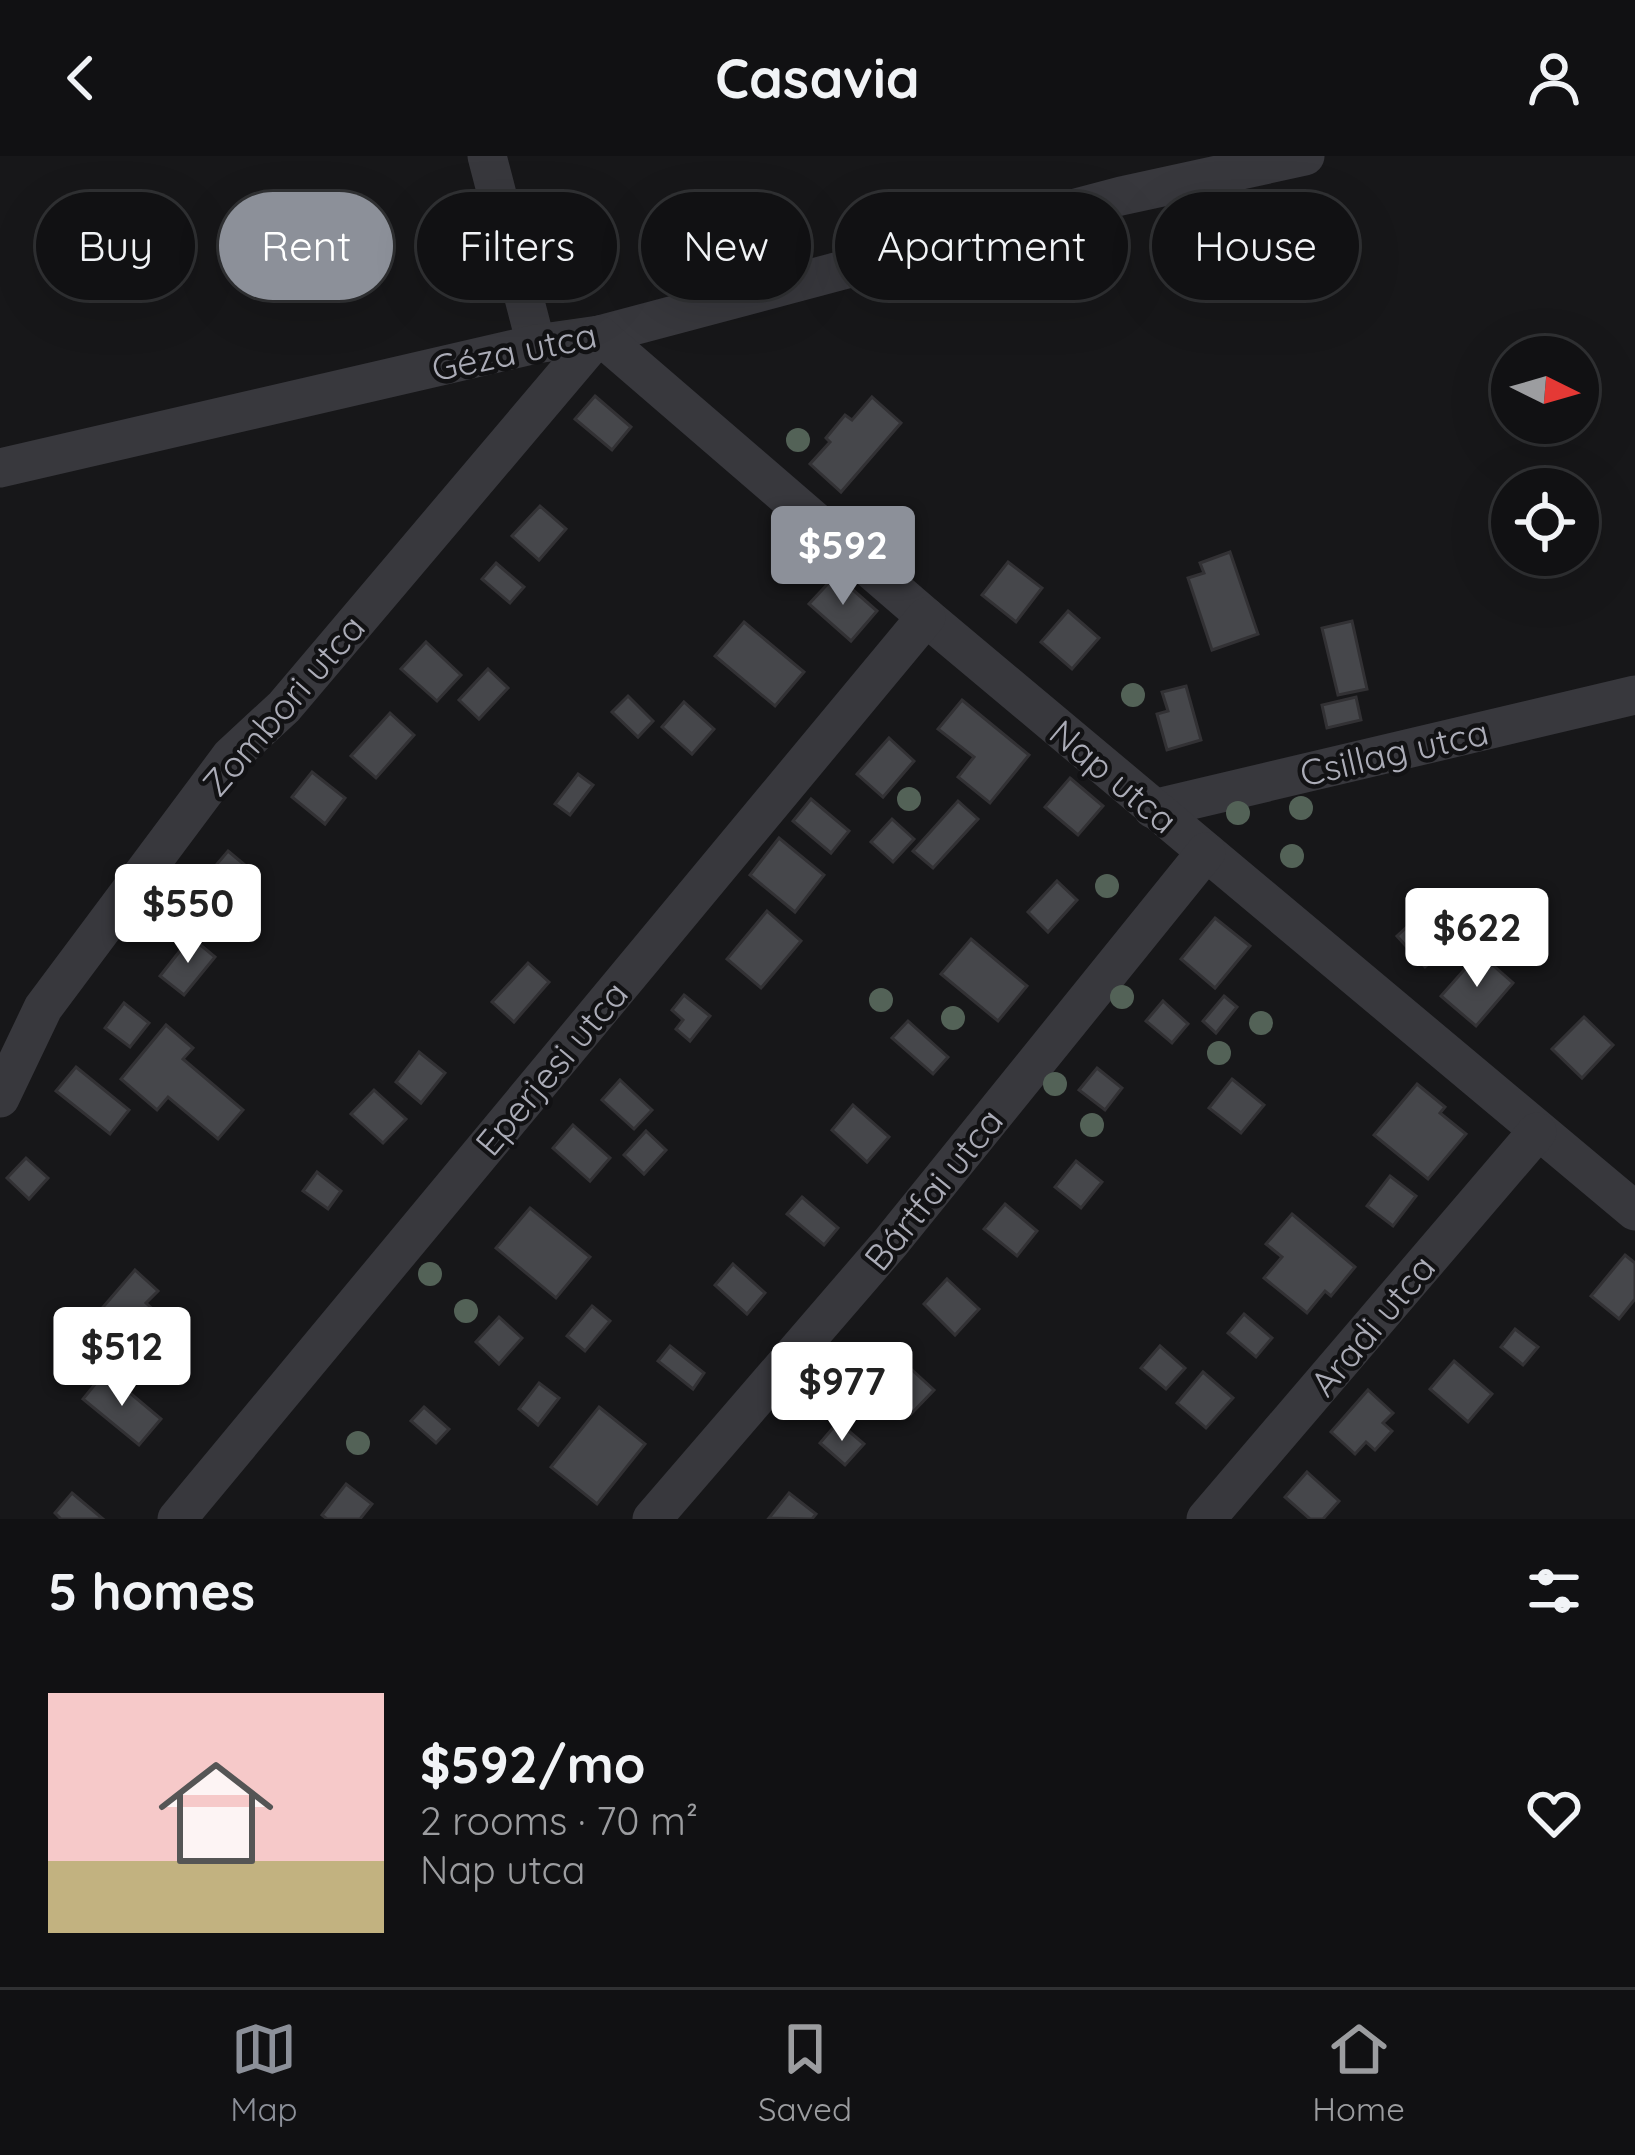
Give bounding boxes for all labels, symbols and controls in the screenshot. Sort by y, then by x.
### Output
text: Casavia [715,44,920,112]
icon: back [48,45,114,111]
icon: person [1521,45,1587,111]
chip: Buy [36,192,195,300]
chip: Rent [219,192,393,300]
chip: Filters [417,192,617,300]
chip: New [641,192,811,300]
chip: Apartment [835,192,1128,300]
chip: House [1152,192,1359,300]
street label: Géza utca [428,312,600,390]
north arrow [1491,336,1599,444]
map controls [1491,336,1599,576]
button: locate [1491,468,1599,576]
pin: $592 [772,506,914,608]
text: $592 [798,520,888,569]
street label: Zombori utca [192,605,374,805]
street label: Csillag utca [1296,709,1492,795]
street label: Nap utca [1041,710,1187,842]
pin: $550 [117,864,259,966]
text: $550 [142,878,234,927]
pin: $622 [1406,888,1548,990]
text: $622 [1432,902,1522,951]
street label: Eperjesi utca [465,972,637,1164]
street label: Bártfai utca [854,1099,1012,1279]
street label: Aradi utca [1300,1245,1444,1405]
pin: $512 [51,1307,193,1409]
text: $512 [80,1321,164,1370]
pin: $977 [771,1342,913,1444]
text: $977 [798,1356,886,1405]
icon: filters [1521,1558,1587,1624]
text: 5 homes [48,1559,255,1623]
text: $592/mo [420,1732,646,1796]
icon: home [144,1741,288,1885]
icon: heart [1521,1780,1587,1846]
text: 2 rooms · 70 m² [420,1796,698,1845]
text: Nap utca [420,1845,585,1894]
tab: Map [230,2016,297,2129]
tab: Saved [758,2016,852,2129]
tab: Home [1312,2016,1405,2129]

